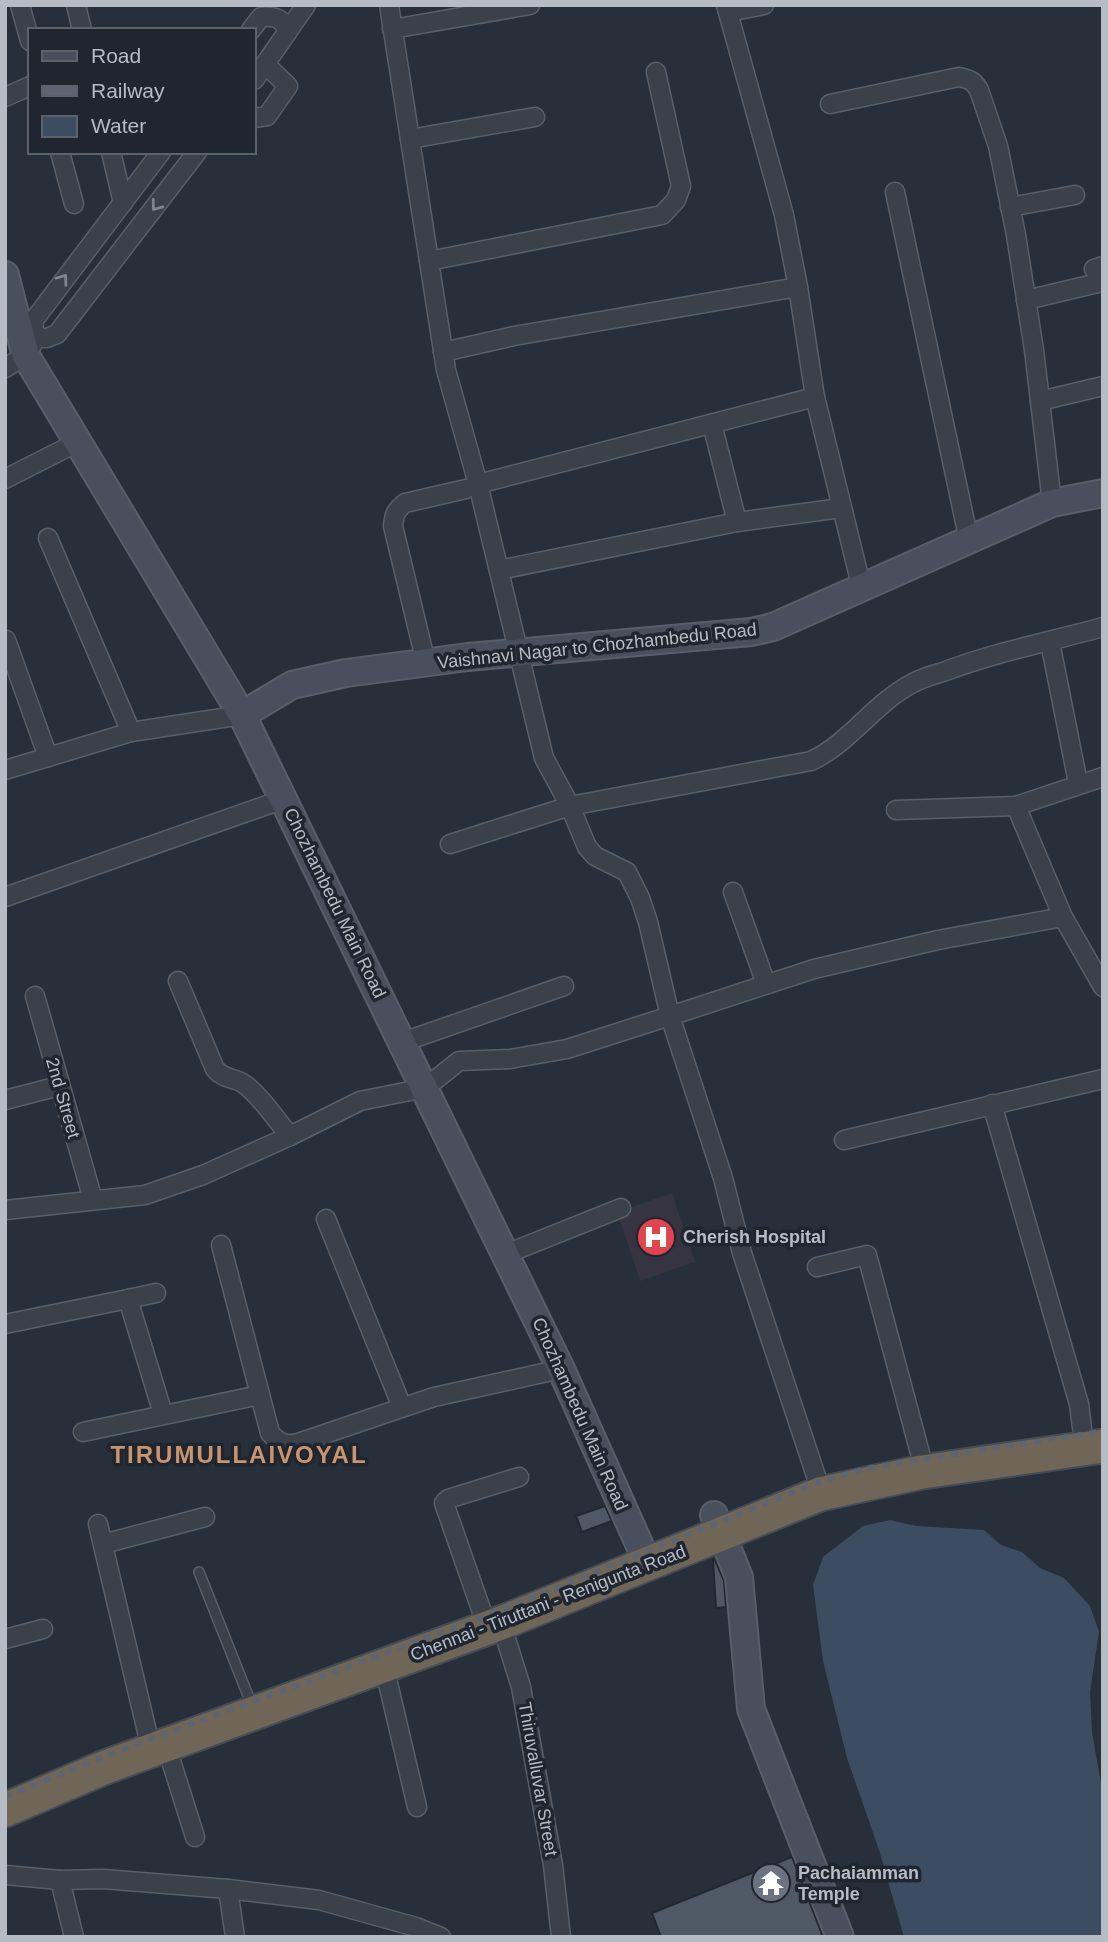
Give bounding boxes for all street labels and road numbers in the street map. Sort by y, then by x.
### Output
street label: Vaishnavi Nagar to Chozhambedu Road [436,619,758,673]
street label: Chozhambedu Main Road [280,805,390,1001]
street label: 2nd Street [42,1055,84,1141]
street label: Chozhambedu Main Road [528,1314,632,1514]
street label: Chennai - Tiruttani - Renigunta Road [408,1541,688,1665]
street label: Thiruvalluvar Street [515,1700,561,1858]

